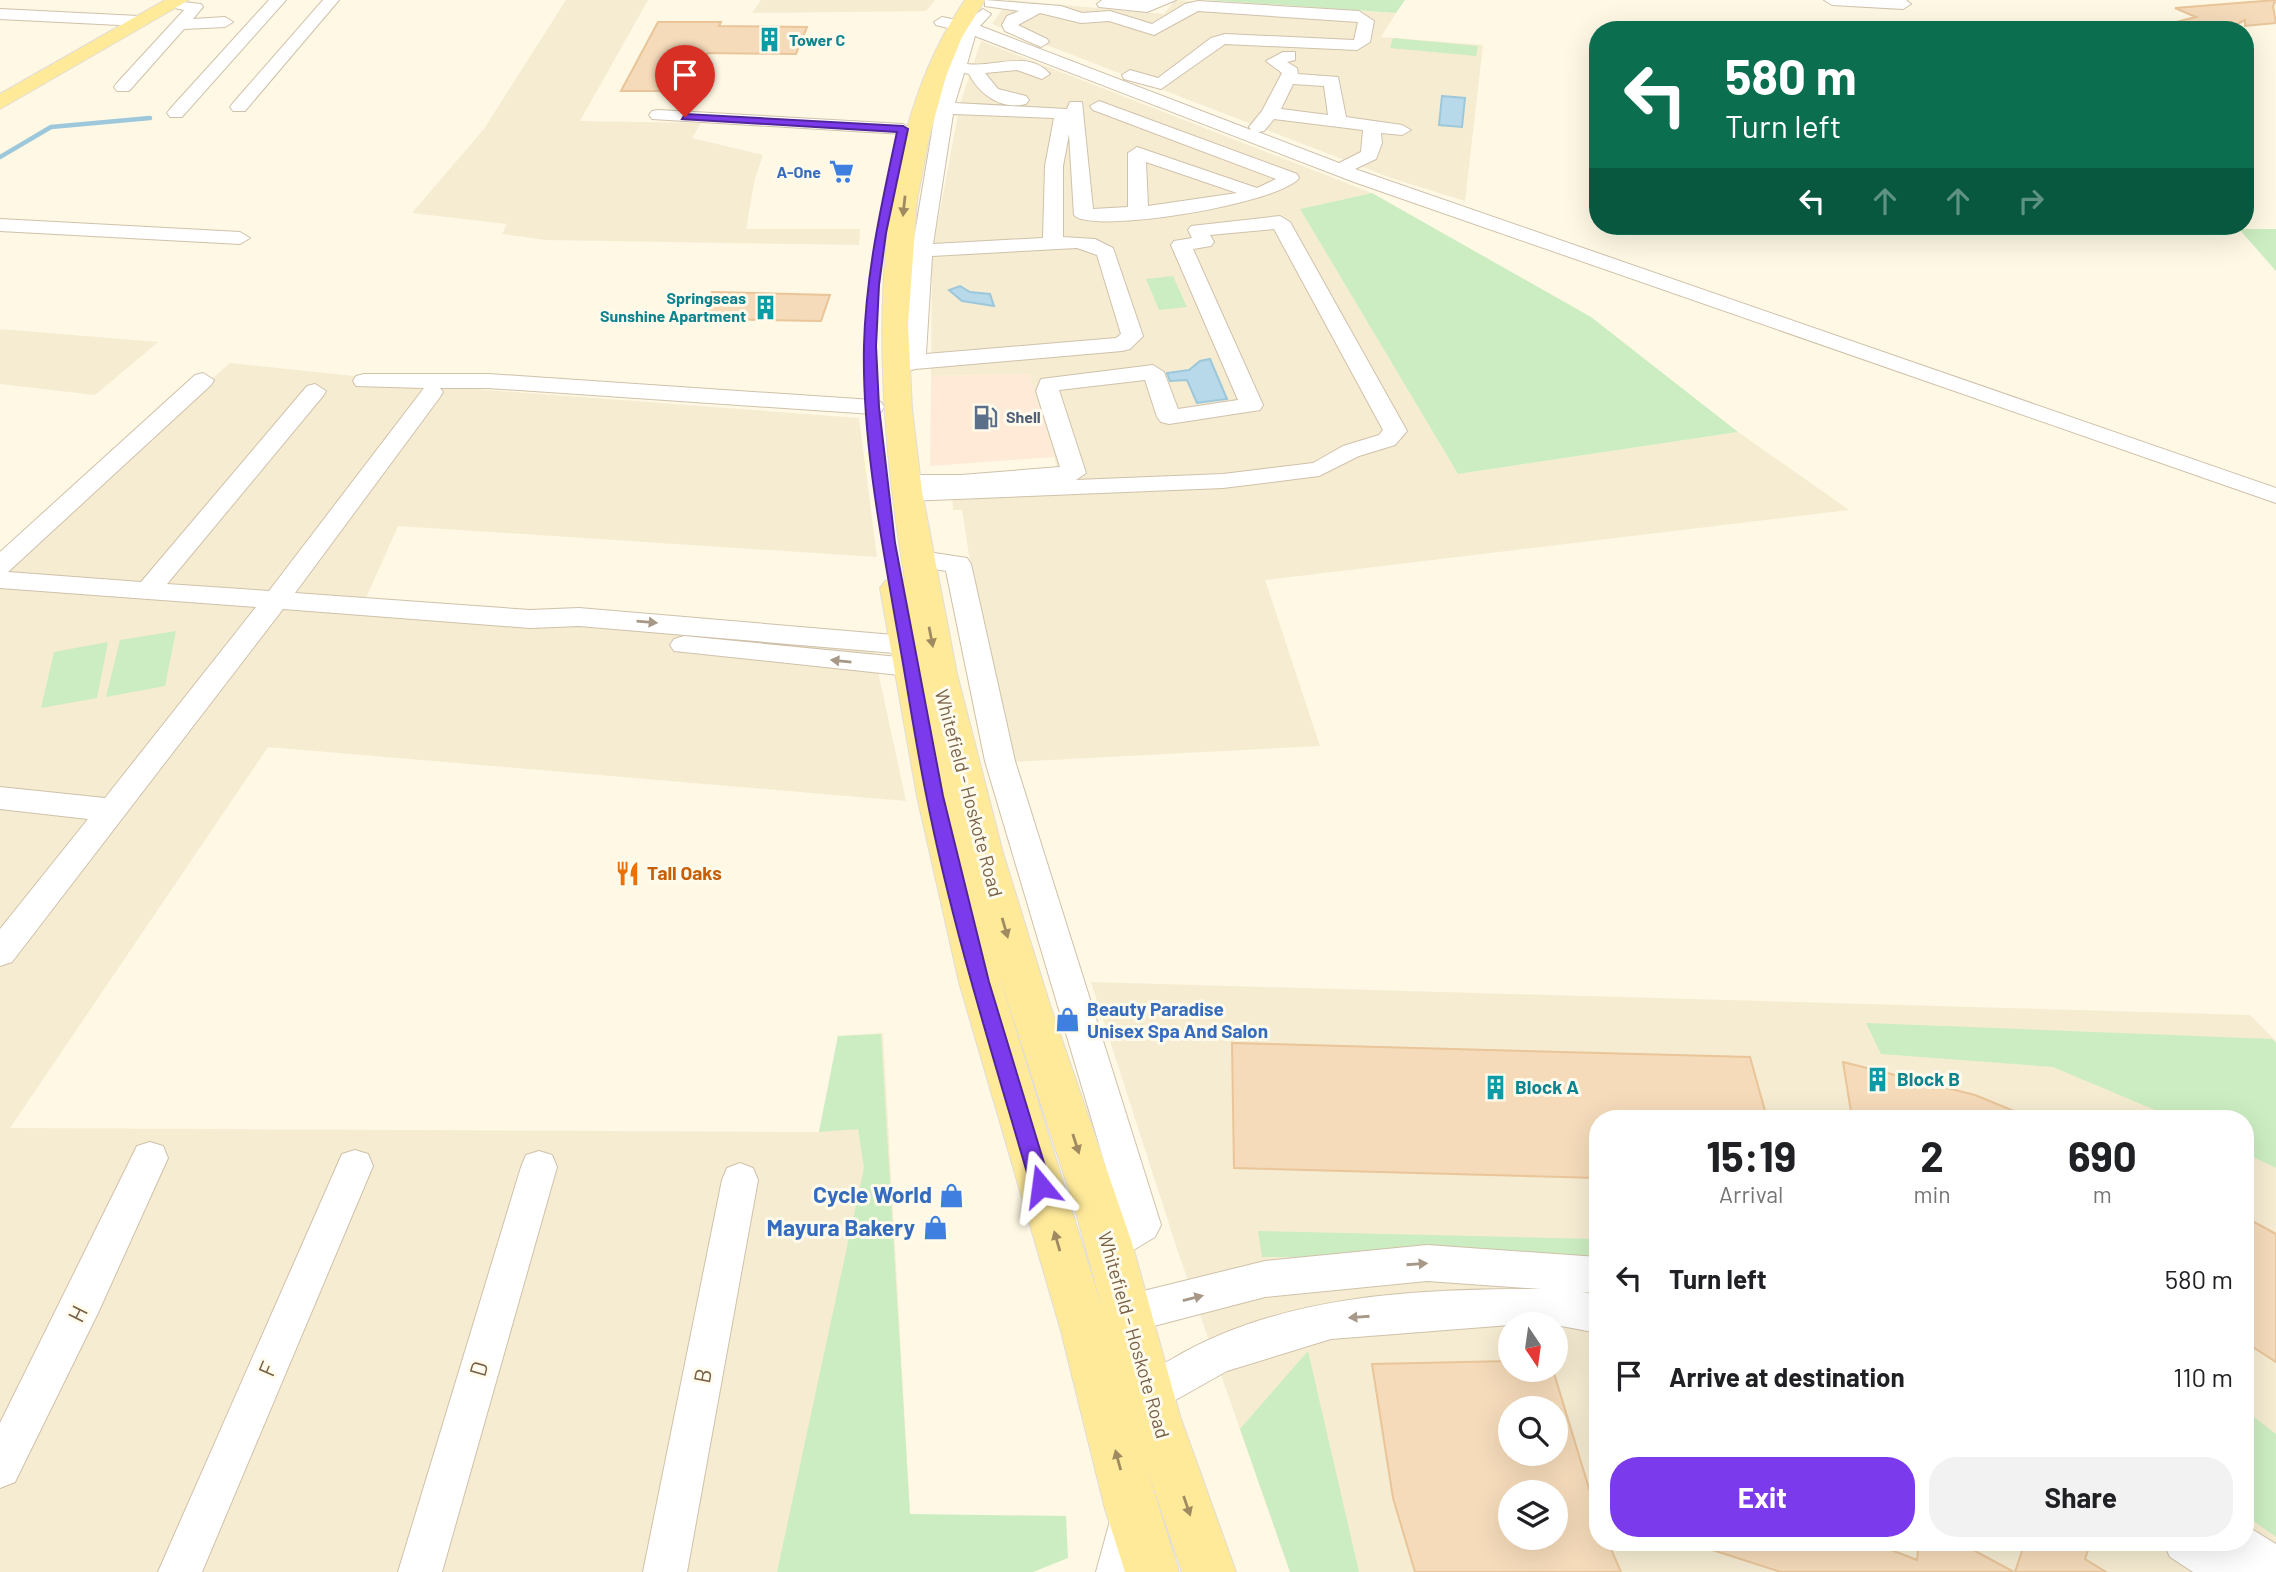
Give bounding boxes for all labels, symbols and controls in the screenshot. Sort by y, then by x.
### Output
building icon: Tower C [755,26,783,54]
place label: Tower C [789,30,846,49]
pin [655,45,715,117]
text: 580 m [1725,46,1857,105]
icon: left [1610,49,1701,140]
icon: arrive [666,56,704,94]
text: Turn left [1725,106,1842,144]
supermarket icon: A-One [827,158,855,186]
place label: A-One [777,162,821,181]
icon: left [1793,182,1831,220]
icon: ahead [1866,182,1904,220]
icon: ahead [1939,182,1977,220]
icon: right [2012,182,2050,220]
one-way arrow [898,196,909,218]
place label: Springseas Sunshine Apartment [600,288,746,325]
building icon: Springseas Sunshine Apartment [752,293,780,321]
fuel station icon: Shell [972,403,1000,431]
place label: Shell [1006,407,1041,426]
one-way arrow [636,617,658,628]
one-way arrow [925,626,936,648]
one-way arrow [829,656,851,667]
street label: Whitefield - Hoskote Road [931,687,1008,899]
restaurant icon: Tall Oaks [613,859,641,887]
place label: Tall Oaks [647,861,722,884]
one-way arrow [1001,918,1011,939]
place label: Beauty Paradise Unisex Spa And Salon [1087,997,1268,1042]
shop icon: Beauty Paradise Unisex Spa And Salon [1053,1006,1081,1034]
building icon: Block B [1863,1065,1891,1093]
place label: Block B [1897,1067,1960,1090]
building icon: Block A [1481,1073,1509,1101]
place label: Block A [1515,1075,1579,1098]
text: 15:19 [1706,1130,1796,1180]
text: 2 [1920,1130,1944,1180]
text: 690 [2068,1130,2137,1180]
one-way arrow [1071,1134,1082,1155]
position arrow [1004,1149,1078,1223]
place label: Cycle World [813,1180,932,1208]
text: Arrival [1719,1180,1783,1208]
text: min [1913,1180,1951,1208]
text: m [2093,1180,2112,1208]
shop icon: Cycle World [938,1181,966,1209]
place label: Mayura Bakery [766,1213,915,1241]
shop icon: Mayura Bakery [921,1214,949,1242]
street label: Whitefield - Hoskote Road [1094,1229,1175,1441]
one-way arrow [1051,1230,1061,1251]
one-way arrow [1407,1258,1429,1269]
icon: left [1610,1259,1648,1297]
text: Turn left [1669,1263,1767,1294]
text: 580 m [2165,1263,2233,1294]
one-way arrow [1182,1292,1204,1303]
street label: H [61,1300,93,1327]
one-way arrow [1348,1312,1370,1323]
north arrow [1498,1312,1568,1382]
map controls [1498,1312,1568,1550]
street label: F [252,1357,283,1380]
icon: arrive [1610,1357,1648,1395]
street label: D [463,1358,493,1379]
text: Arrive at destination [1669,1361,1905,1392]
text: 110 m [2173,1361,2233,1392]
street label: B [687,1366,717,1386]
button: search [1498,1396,1568,1466]
one-way arrow [1113,1449,1123,1470]
button: Exit [1610,1457,1915,1537]
button: Share [1929,1457,2233,1537]
button: layers [1498,1480,1568,1550]
one-way arrow [1182,1496,1192,1517]

